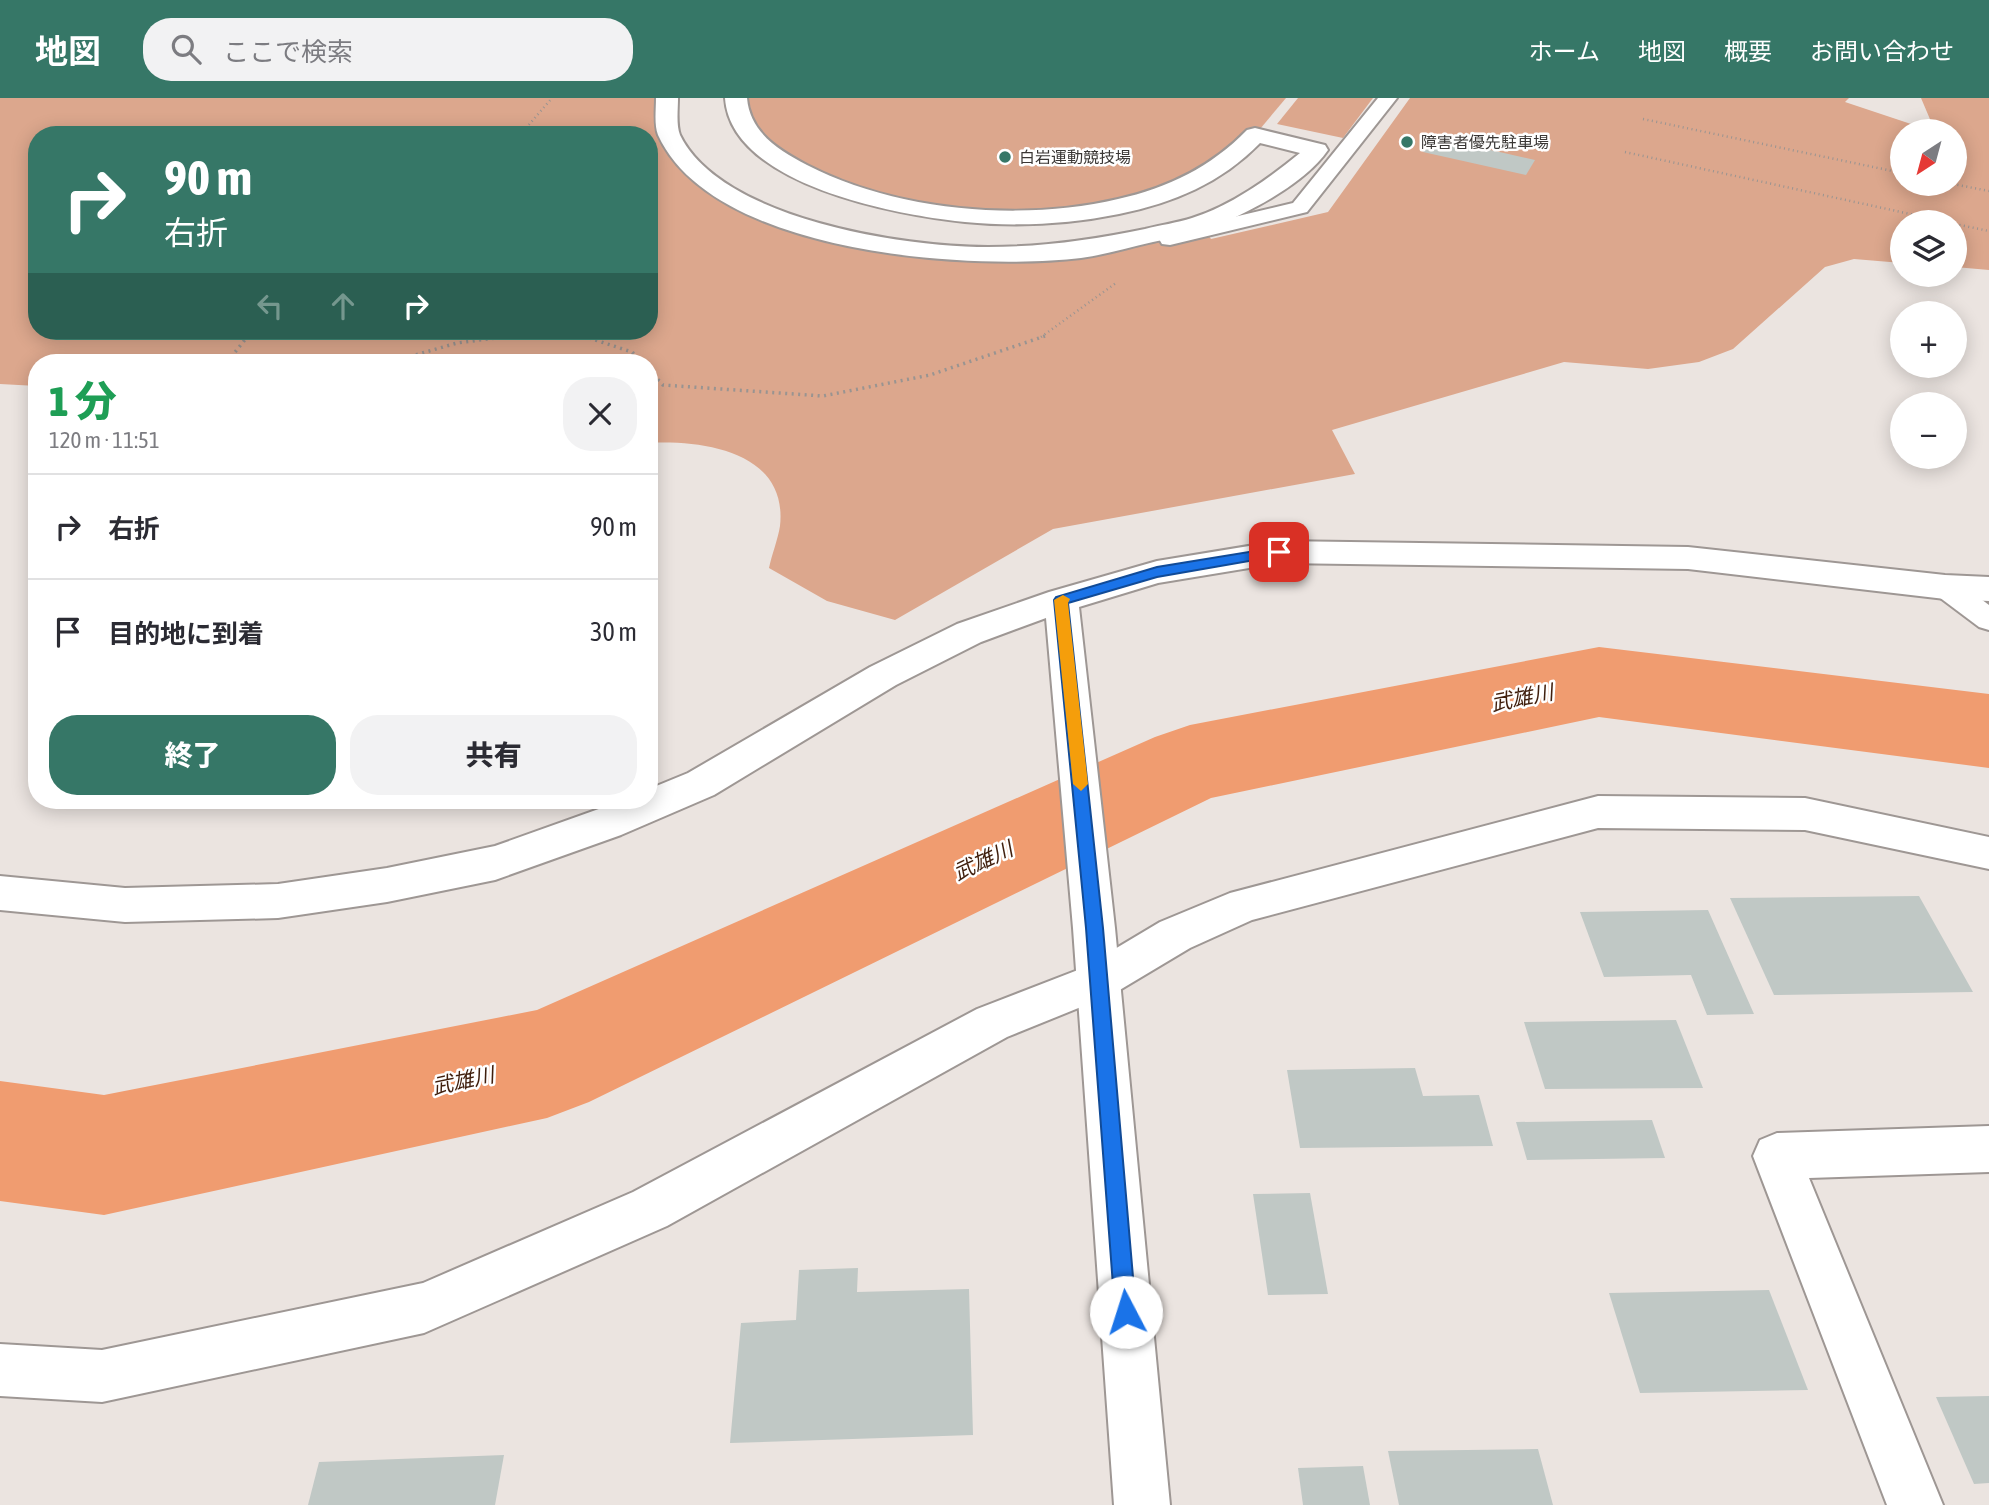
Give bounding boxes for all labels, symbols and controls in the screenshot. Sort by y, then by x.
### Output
search box [143,18,633,81]
icon: search [167,30,205,68]
text: 地図 [35,32,101,70]
text: ここで検索 [223,37,353,67]
text: ホーム [1529,38,1600,65]
text: 地図 [1638,38,1686,65]
text: 概要 [1724,38,1772,65]
text: お問い合わせ [1810,38,1954,65]
north arrow [1890,119,1967,196]
map controls [1890,119,1967,469]
place label: 障害者優先駐車場 [1421,133,1549,151]
marker: 障害者優先駐車場 [1399,134,1415,150]
place label: 白岩運動競技場 [1019,148,1131,166]
text: 90 m [164,149,252,205]
marker: 白岩運動競技場 [997,149,1013,165]
icon: right [49,154,140,245]
button: layers [1890,210,1967,287]
text: 右折 [164,214,228,251]
icon: left [251,287,289,325]
icon: ahead [324,287,362,325]
icon: right [397,287,435,325]
button: + [1890,301,1967,378]
text: 1 分 [49,377,117,425]
button: close [563,377,637,451]
button: − [1890,392,1967,469]
text: 120 m · 11:51 [49,427,160,453]
icon: right [49,508,87,546]
text: 90 m [590,512,637,542]
text: 右折 [108,514,160,544]
pin [1249,522,1309,582]
icon: arrive [1260,533,1298,571]
icon: arrive [49,613,87,651]
text: 30 m [590,617,637,647]
text: 目的地に到着 [108,619,264,649]
water label: 武雄川 [1489,679,1557,715]
button: 終了 [49,715,336,795]
button: 共有 [350,715,637,795]
water label: 武雄川 [949,835,1018,884]
water label: 武雄川 [429,1061,498,1098]
position arrow [1089,1275,1163,1349]

